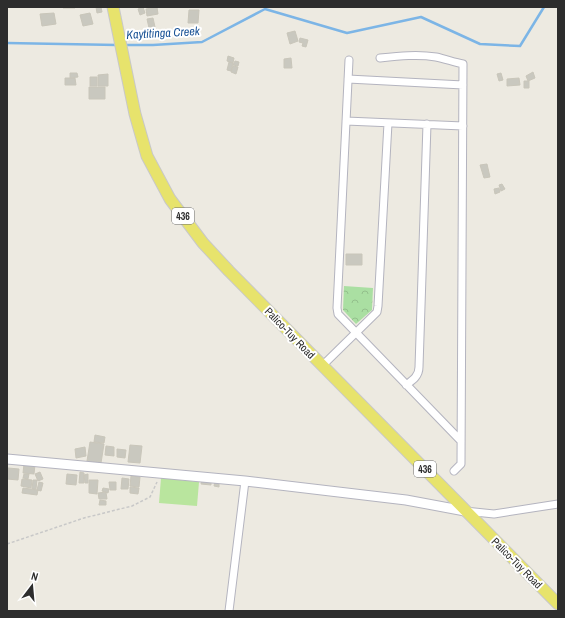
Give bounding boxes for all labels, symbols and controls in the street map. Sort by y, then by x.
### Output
water label: Kaytitinga Creek [126,23,201,43]
road number: 436 [172,208,194,224]
street label: Palico-Tuy Road [262,304,318,362]
road number: 436 [414,461,436,477]
street label: Palico-Tuy Road [489,535,545,591]
north arrow [12,566,52,606]
text: N [30,569,40,584]

